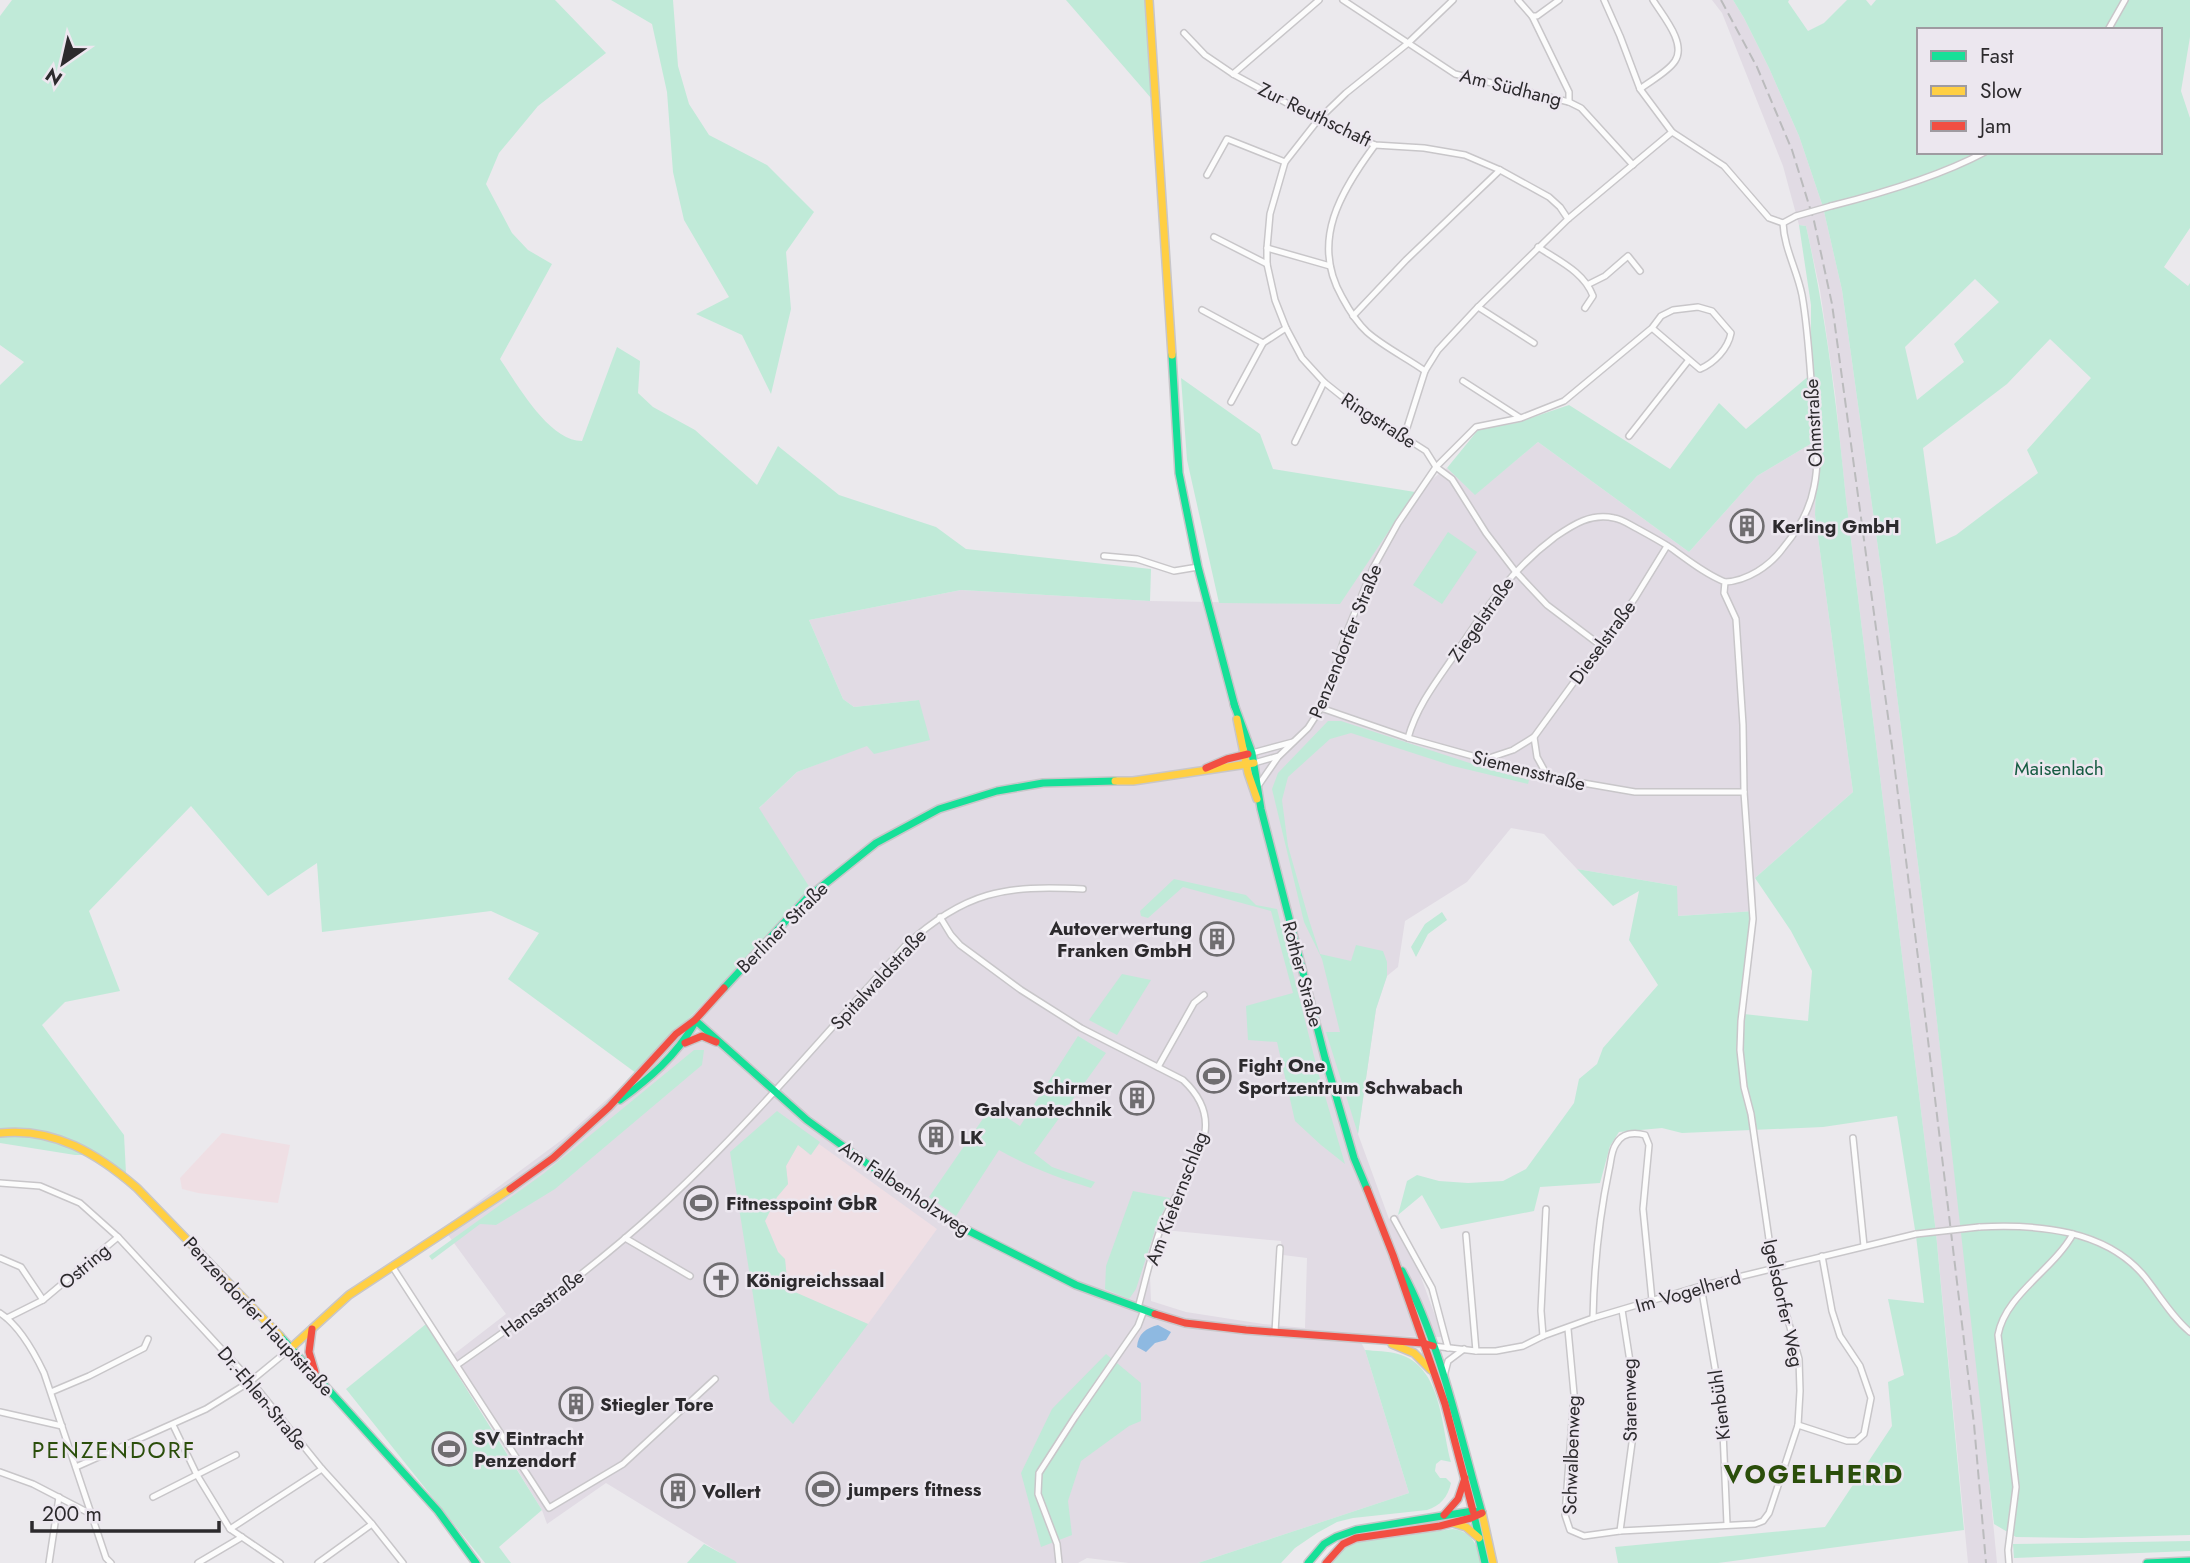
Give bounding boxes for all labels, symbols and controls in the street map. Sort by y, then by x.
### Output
north arrow [28,28,98,98]
legend [1917,28,2162,154]
text: Fast [1980,41,2013,71]
text: N [40,61,68,92]
street label: Am Südhang [1457,62,1565,113]
street label: Zur Reuthschaft [1254,75,1376,154]
text: Slow [1980,76,2022,106]
text: Jam [1977,111,2012,141]
street label: Ohmstraße [1798,378,1829,468]
street label: Ringstraße [1336,386,1422,455]
building icon: Kerling GmbH [1728,507,1766,545]
place label: Kerling GmbH [1772,513,1900,540]
street label: Penzendorfer Straße [1302,560,1389,722]
street label: Ziegelstraße [1442,571,1521,667]
street label: Dieselstraße [1563,595,1642,690]
street label: Siemensstraße [1469,743,1589,798]
park label: Maisenlach [2014,755,2104,782]
street label: Berliner Straße [731,875,834,979]
place label: Autoverwertung Franken GmbH [1048,915,1192,964]
street label: Rother Straße [1275,918,1330,1030]
building icon: Autoverwertung Franken GmbH [1198,920,1236,958]
street label: Spitalwaldstraße [824,922,933,1036]
place label: Fight One Sportzentrum Schwabach [1238,1052,1463,1101]
sports icon: Fight One Sportzentrum Schwabach [1195,1057,1233,1095]
place label: Schirmer Galvanotechnik [975,1074,1112,1123]
building icon: Schirmer Galvanotechnik [1118,1079,1156,1117]
building icon: LK [917,1118,955,1156]
place label: LK [960,1124,984,1151]
street label: Am Kiefernschlag [1139,1127,1214,1269]
street label: Am Falbenholzweg [834,1134,976,1242]
sports icon: Fitnesspoint GbR [682,1184,720,1222]
place label: Fitnesspoint GbR [726,1190,878,1217]
street label: Penzendorfer Hauptstraße [177,1231,340,1402]
street label: Ostring [53,1237,116,1296]
street label: Igelsdorfer Weg [1757,1237,1810,1370]
church icon: Königreichssaal [702,1261,740,1299]
street label: Hansastraße [495,1263,590,1344]
street label: Im Vogelherd [1632,1264,1744,1319]
place label: Königreichssaal [746,1267,884,1294]
street label: Dr.-Ehlen-Straße [211,1341,314,1456]
street label: Starenweg [1615,1358,1644,1442]
street label: Kienbühl [1702,1368,1737,1442]
building icon: Stiegler Tore [557,1385,595,1423]
place label: Stiegler Tore [600,1391,714,1418]
street label: Schwalbenweg [1556,1395,1587,1515]
place label: SV Eintracht Penzendorf [474,1425,584,1474]
sports icon: SV Eintracht Penzendorf [430,1430,468,1468]
district label: PENZENDORF [32,1433,196,1467]
district label: VOGELHERD [1723,1455,1904,1493]
sports icon: jumpers fitness [804,1470,842,1508]
building icon: Vollert [659,1472,697,1510]
place label: jumpers fitness [846,1476,982,1503]
place label: Vollert [701,1478,761,1505]
scale bar [32,1490,219,1534]
text: 200 m [42,1499,102,1529]

